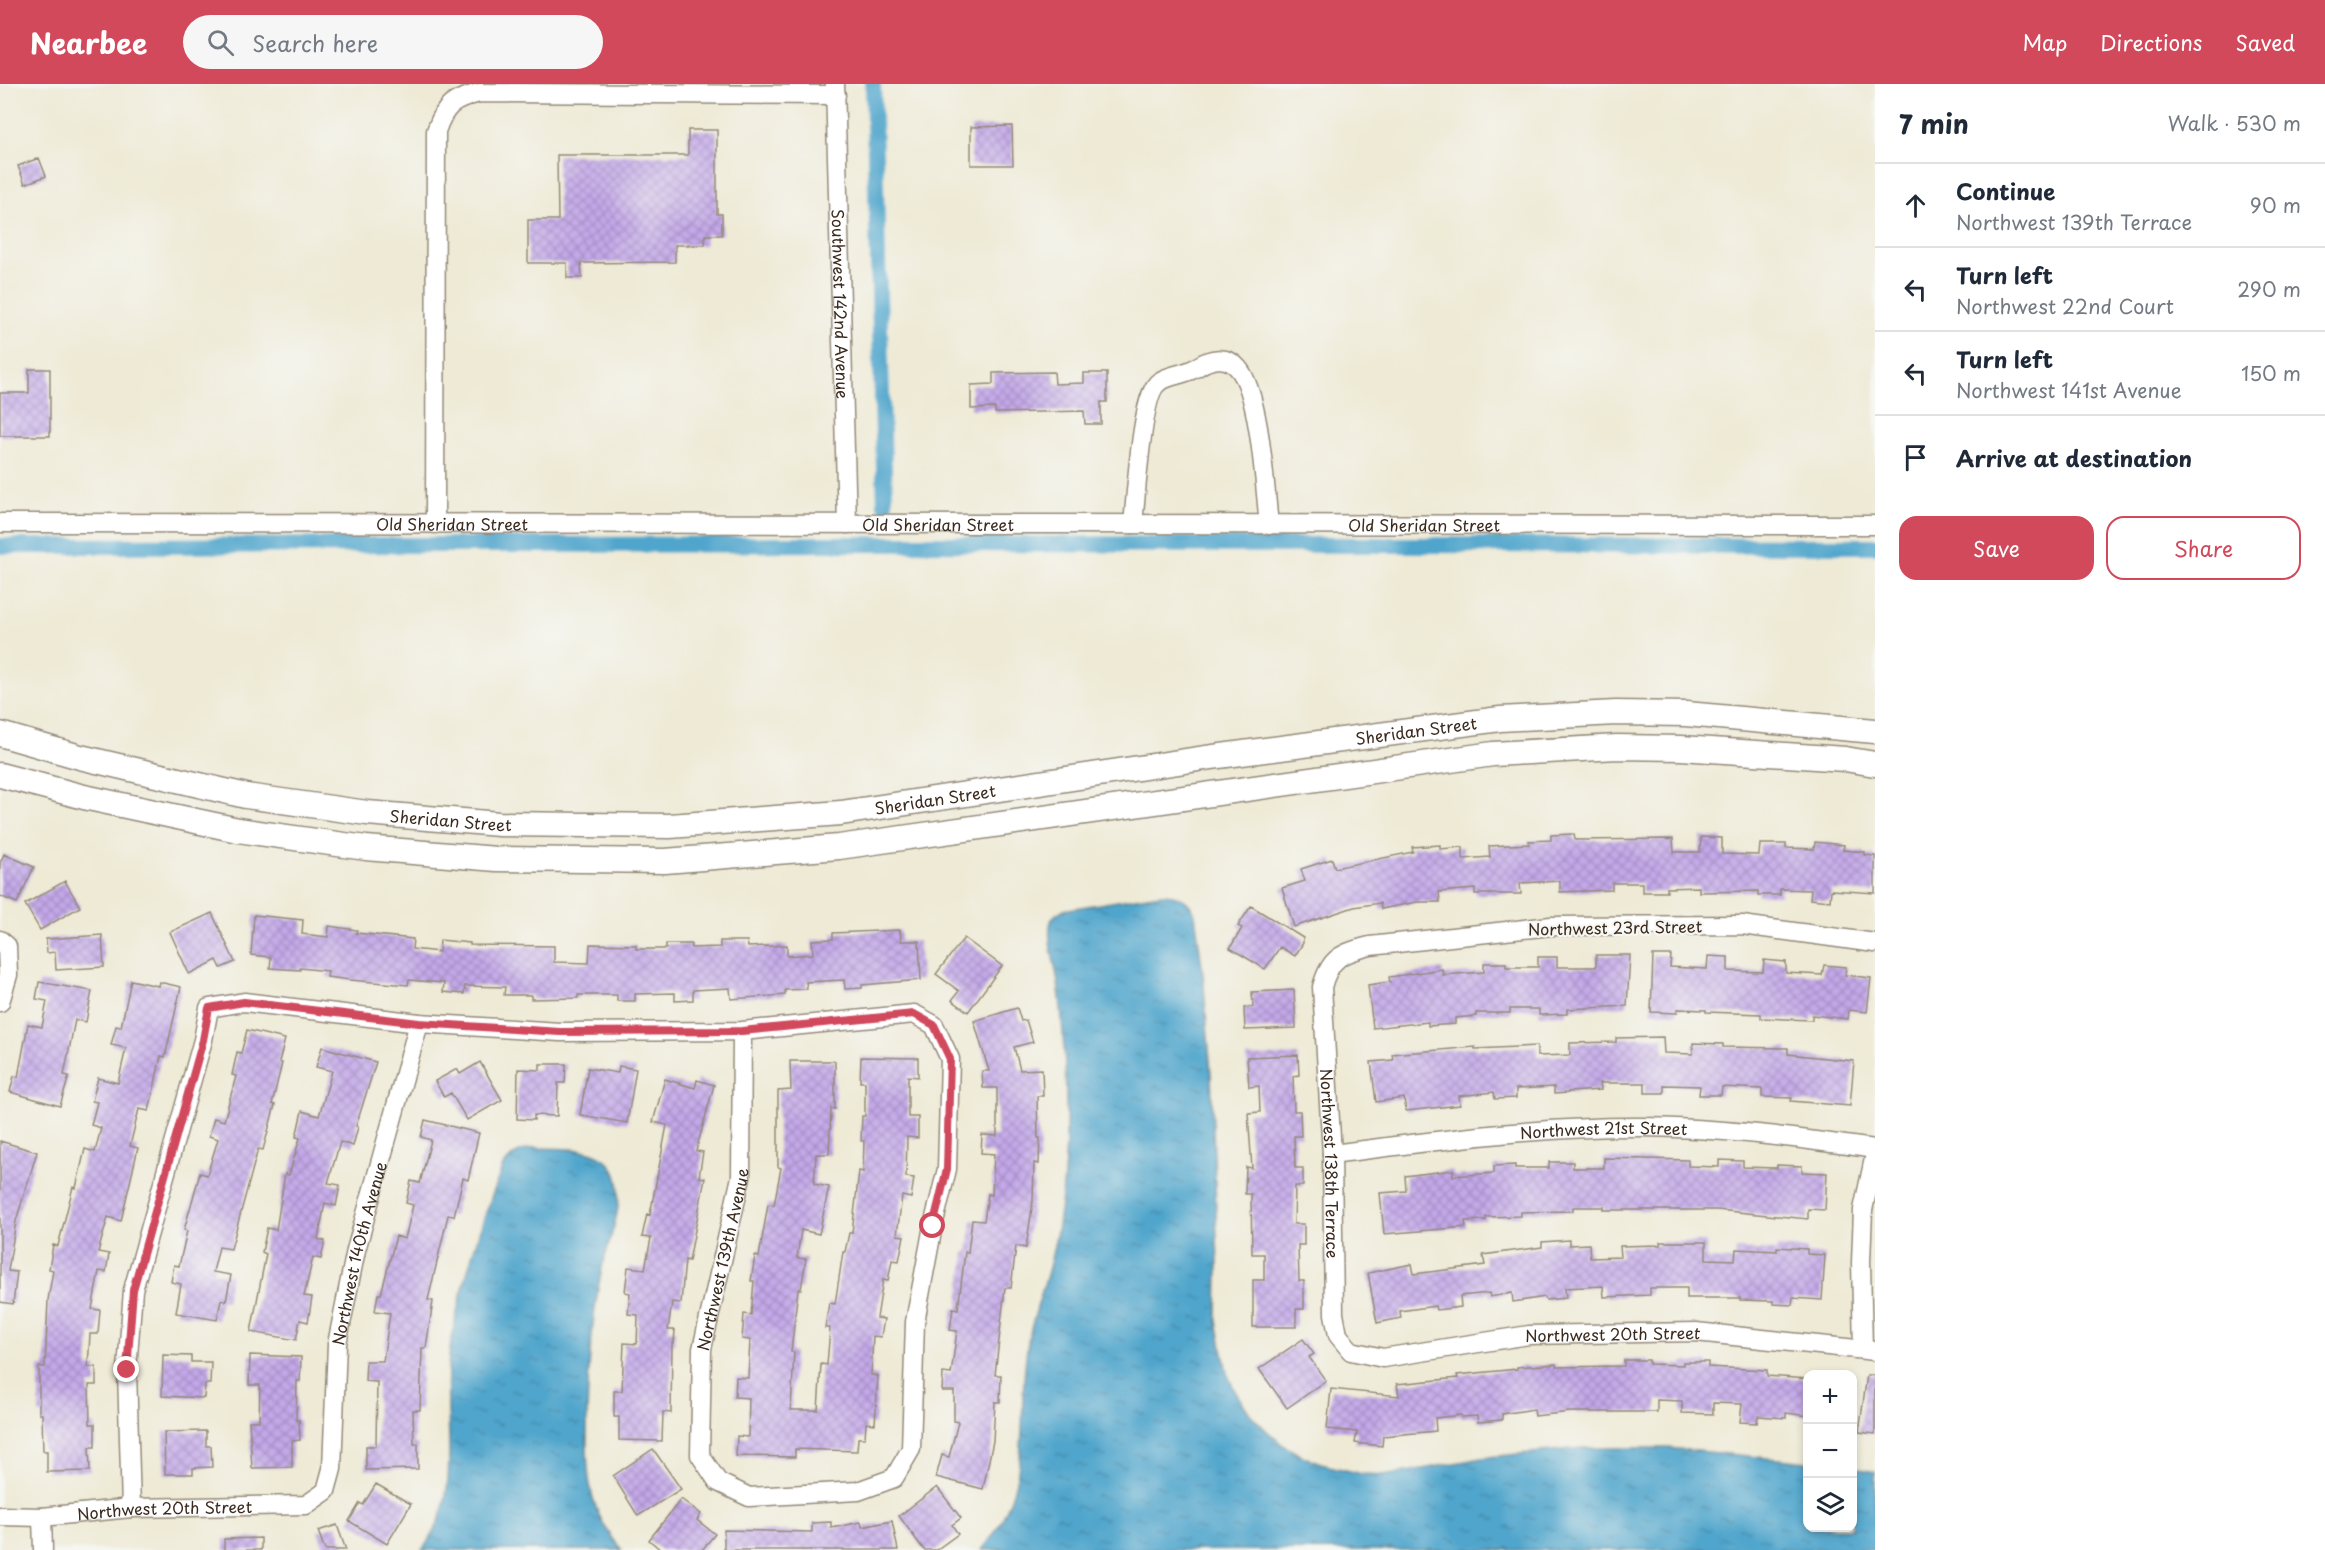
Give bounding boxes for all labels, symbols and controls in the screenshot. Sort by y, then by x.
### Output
search box [183,15,603,69]
text: Nearbee [30,21,147,64]
icon: search [204,26,237,59]
text: Search here [252,26,378,59]
text: Map [2022,26,2067,58]
text: Directions [2100,26,2202,58]
text: Saved [2235,26,2295,58]
text: 7 min [1899,104,1969,143]
text: Walk · 530 m [2168,108,2301,138]
text: Continue [1956,174,2055,207]
icon: ahead [1899,189,1932,222]
text: 90 m [2250,190,2301,220]
text: Northwest 139th Terrace [1956,207,2192,237]
street label: Southwest 142nd Avenue [826,209,856,399]
text: Turn left [1956,258,2053,291]
icon: left [1899,273,1932,306]
text: 290 m [2237,274,2301,304]
text: Northwest 22nd Court [1956,291,2174,321]
text: Turn left [1956,342,2053,375]
icon: left [1899,357,1932,390]
text: 150 m [2241,358,2301,388]
text: Northwest 141st Avenue [1956,375,2182,405]
icon: arrive [1899,441,1932,474]
text: Arrive at destination [1956,441,2192,474]
street label: Old Sheridan Street [376,511,529,536]
street label: Old Sheridan Street [862,512,1015,536]
street label: Old Sheridan Street [1348,512,1501,537]
button: Save [1899,516,2094,580]
button: Share [2106,516,2301,580]
street label: Sheridan Street [1354,710,1479,750]
street label: Sheridan Street [873,778,998,820]
street label: Sheridan Street [389,803,512,836]
street label: Northwest 23rd Street [1528,913,1703,941]
street label: Northwest 138th Terrace [1315,1068,1345,1258]
street label: Northwest 21st Street [1519,1115,1688,1144]
street label: Northwest 140th Avenue [325,1158,392,1347]
street label: Northwest 139th Avenue [690,1168,753,1353]
route start [919,1212,945,1238]
street label: Northwest 20th Street [1525,1320,1702,1347]
route end [113,1356,139,1382]
map controls [1803,1370,1857,1532]
button: + [1803,1370,1857,1424]
button: − [1803,1424,1857,1478]
button: layers [1803,1478,1857,1532]
street label: Northwest 20th Street [76,1494,253,1525]

